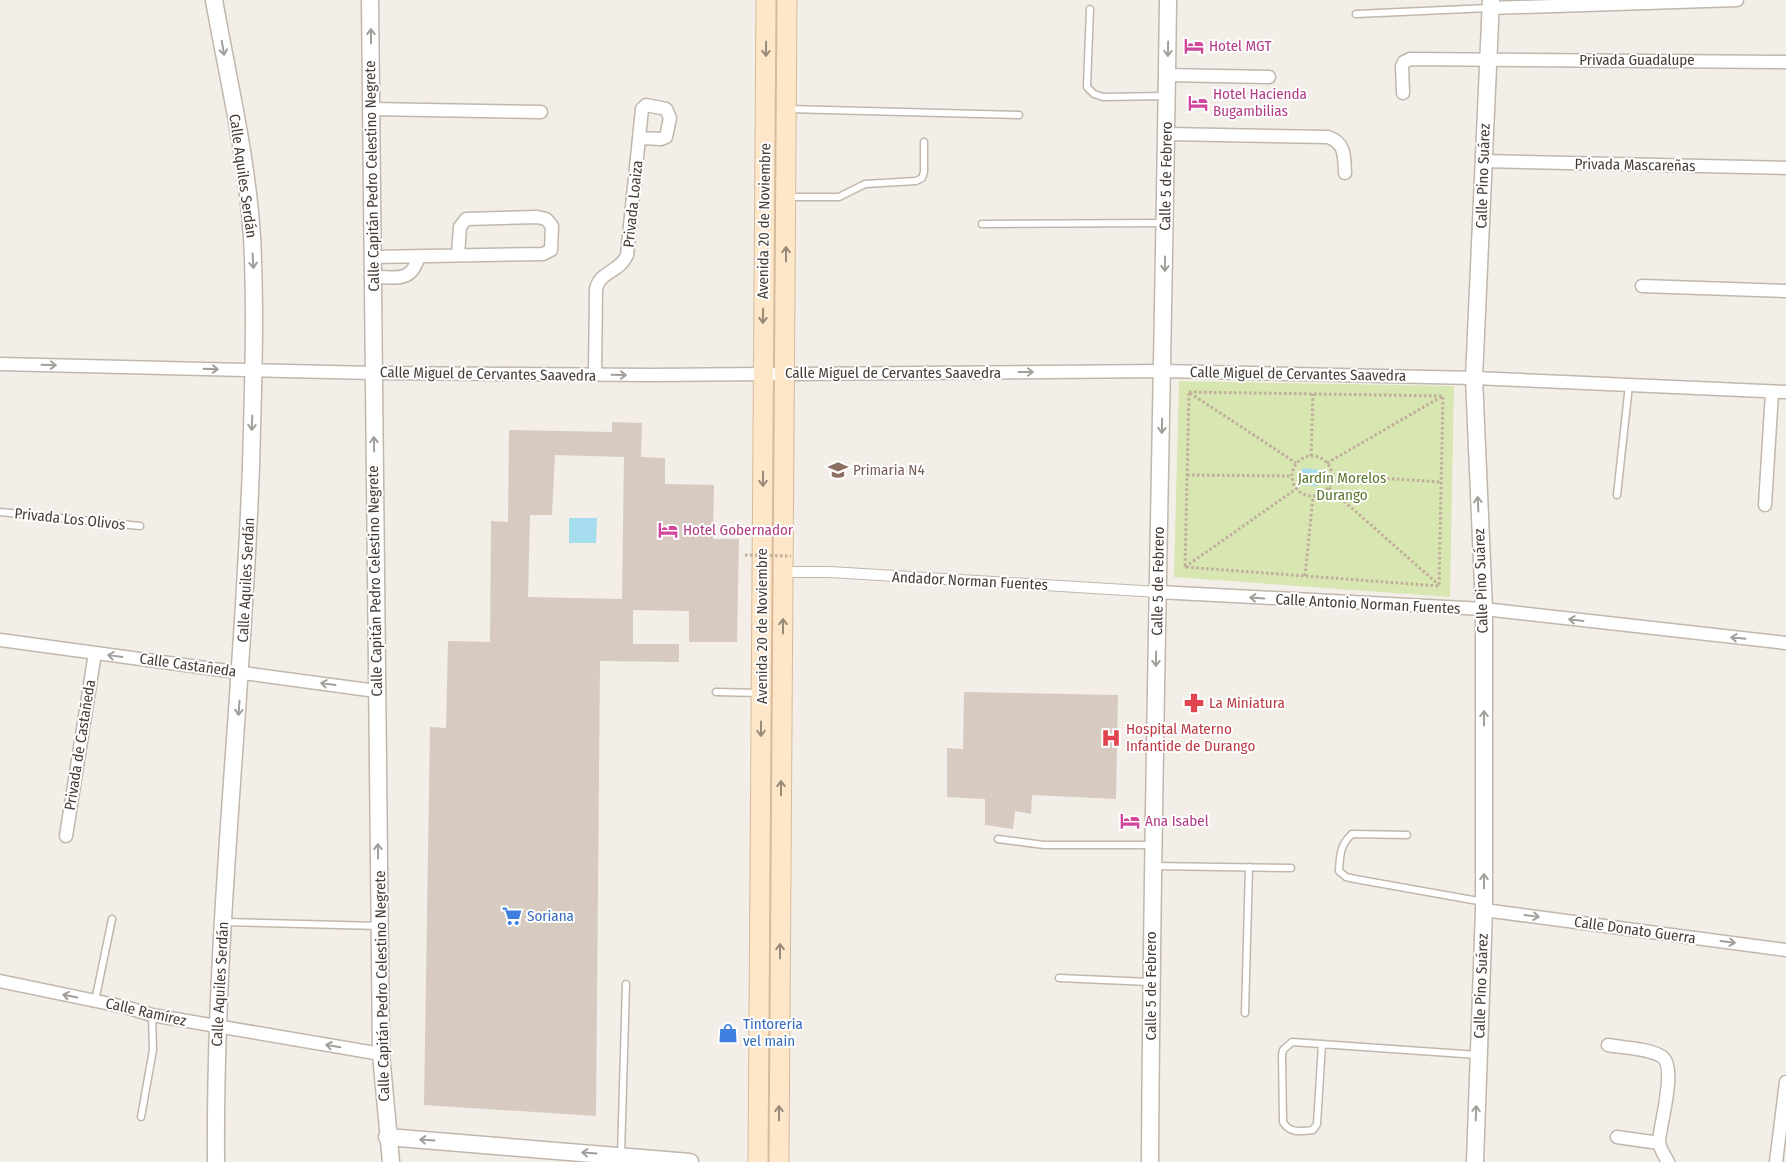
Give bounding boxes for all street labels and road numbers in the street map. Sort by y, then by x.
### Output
street label: Privada Guadalupe [1579,51,1695,69]
street label: Calle Capitán Pedro Celestino Negrete [361,60,383,292]
street label: Calle Aquiles Serdán [225,113,261,239]
street label: Calle 5 de Febrero [1156,121,1176,231]
street label: Calle Pino Suárez [1472,123,1494,229]
street label: Avenida 20 de Noviembre [754,143,774,299]
street label: Privada Mascareñas [1574,155,1696,175]
street label: Privada Loaiza [619,160,647,248]
street label: Calle Miguel de Cervantes Saavedra [380,363,596,385]
street label: Calle Miguel de Cervantes Saavedra [1190,363,1406,385]
street label: Calle Miguel de Cervantes Saavedra [785,364,1001,382]
street label: Calle Capitán Pedro Celestino Negrete [364,465,386,697]
street label: Privada Los Olivos [14,504,126,534]
street label: Calle Aquiles Serdán [234,517,258,643]
street label: Calle 5 de Febrero [1148,526,1168,636]
street label: Calle Pino Suárez [1470,528,1492,634]
street label: Avenida 20 de Noviembre [753,548,771,704]
street label: Andador Norman Fuentes [892,568,1048,594]
street label: Calle Antonio Norman Fuentes [1275,590,1461,618]
street label: Calle Castañeda [139,649,237,681]
street label: Privada de Castañeda [61,678,99,812]
street label: Calle Capitán Pedro Celestino Negrete [371,870,393,1102]
street label: Calle Donato Guerra [1573,913,1697,947]
street label: Calle Aquiles Serdán [208,921,232,1047]
street label: Calle 5 de Febrero [1142,931,1160,1041]
street label: Calle Pino Suárez [1470,933,1492,1039]
street label: Calle Ramírez [104,994,188,1030]

